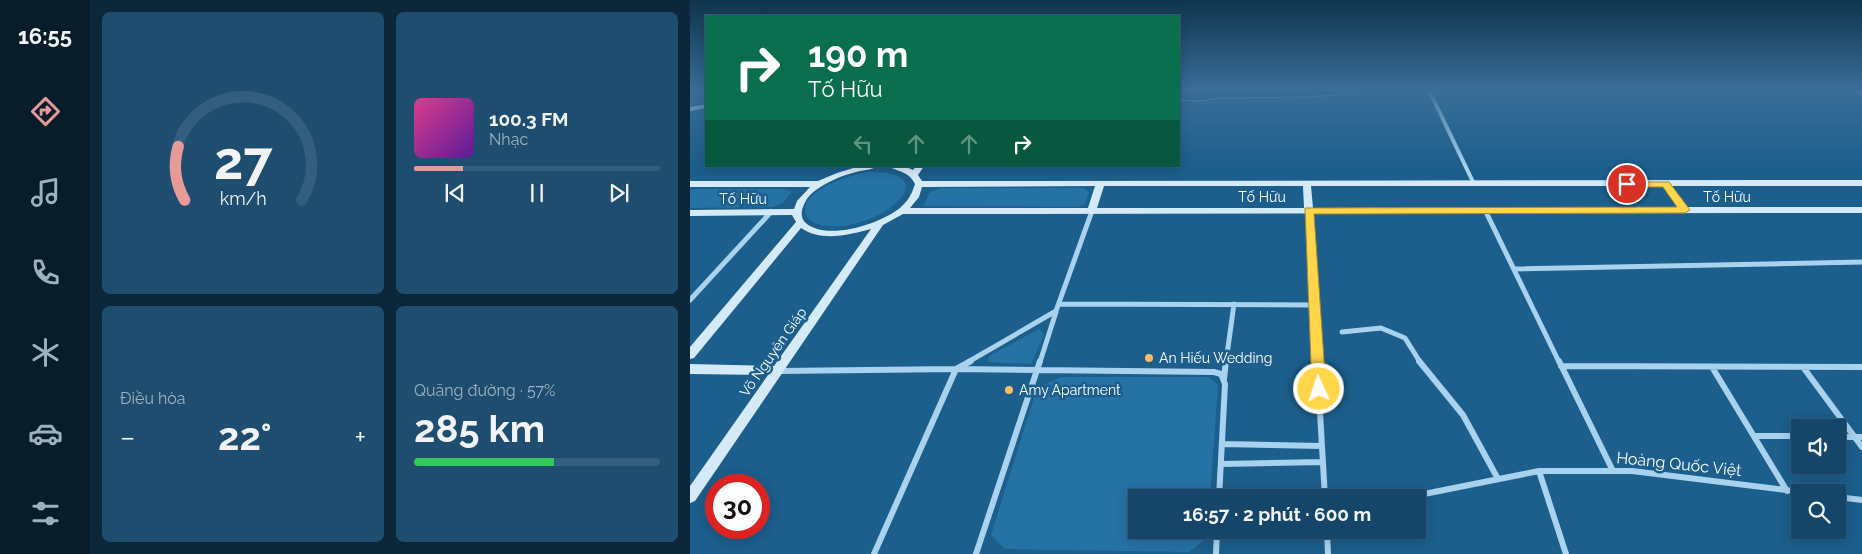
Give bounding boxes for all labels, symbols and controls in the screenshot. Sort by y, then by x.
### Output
text: 16:55 [18,23,72,49]
text: 190 m [808,34,908,75]
icon: right [725,35,790,100]
text: Tố Hữu [808,76,883,102]
icon: directions [28,94,63,129]
text: 100.3 FM [489,108,569,130]
text: 27 [214,130,273,191]
text: Nhạc [489,130,528,149]
icon: left [849,130,877,158]
icon: ahead [902,130,930,158]
icon: ahead [955,130,983,158]
icon: right [1008,130,1036,158]
pin [1606,163,1648,205]
icon: arrive [1613,170,1641,198]
icon: music [28,175,63,210]
icon: previous [441,179,469,207]
icon: pause [523,179,551,207]
icon: next [605,179,633,207]
text: km/h [219,188,267,209]
street label: Tố Hữu [1238,189,1286,205]
street label: Tố Hữu [1703,189,1751,205]
street label: Tố Hữu [719,191,767,207]
icon: phone [28,255,63,290]
street label: Võ Nguyên Giáp [736,304,810,399]
icon: climate [28,335,63,370]
place label: An Hiếu Wedding [1159,350,1272,366]
marker: An Hiếu Wedding [1143,352,1155,364]
position arrow [1292,362,1344,414]
text: Quãng đường · 57% [414,381,556,400]
place label: Amy Apartment [1019,382,1121,398]
marker: Amy Apartment [1003,384,1015,396]
text: Điều hòa [120,389,186,408]
text: 285 km [414,406,545,451]
text: 22° [218,414,271,459]
icon: car [28,416,63,451]
map controls [1791,419,1846,539]
button: sound [1791,419,1846,474]
text: − [120,421,135,454]
text: + [354,421,366,454]
street label: Hoàng Quốc Việt [1616,448,1743,480]
speed limit sign: 30 [705,474,770,539]
button: search [1791,484,1846,539]
icon: filters [28,496,63,531]
text: 16:57 · 2 phút · 600 m [1183,503,1371,525]

